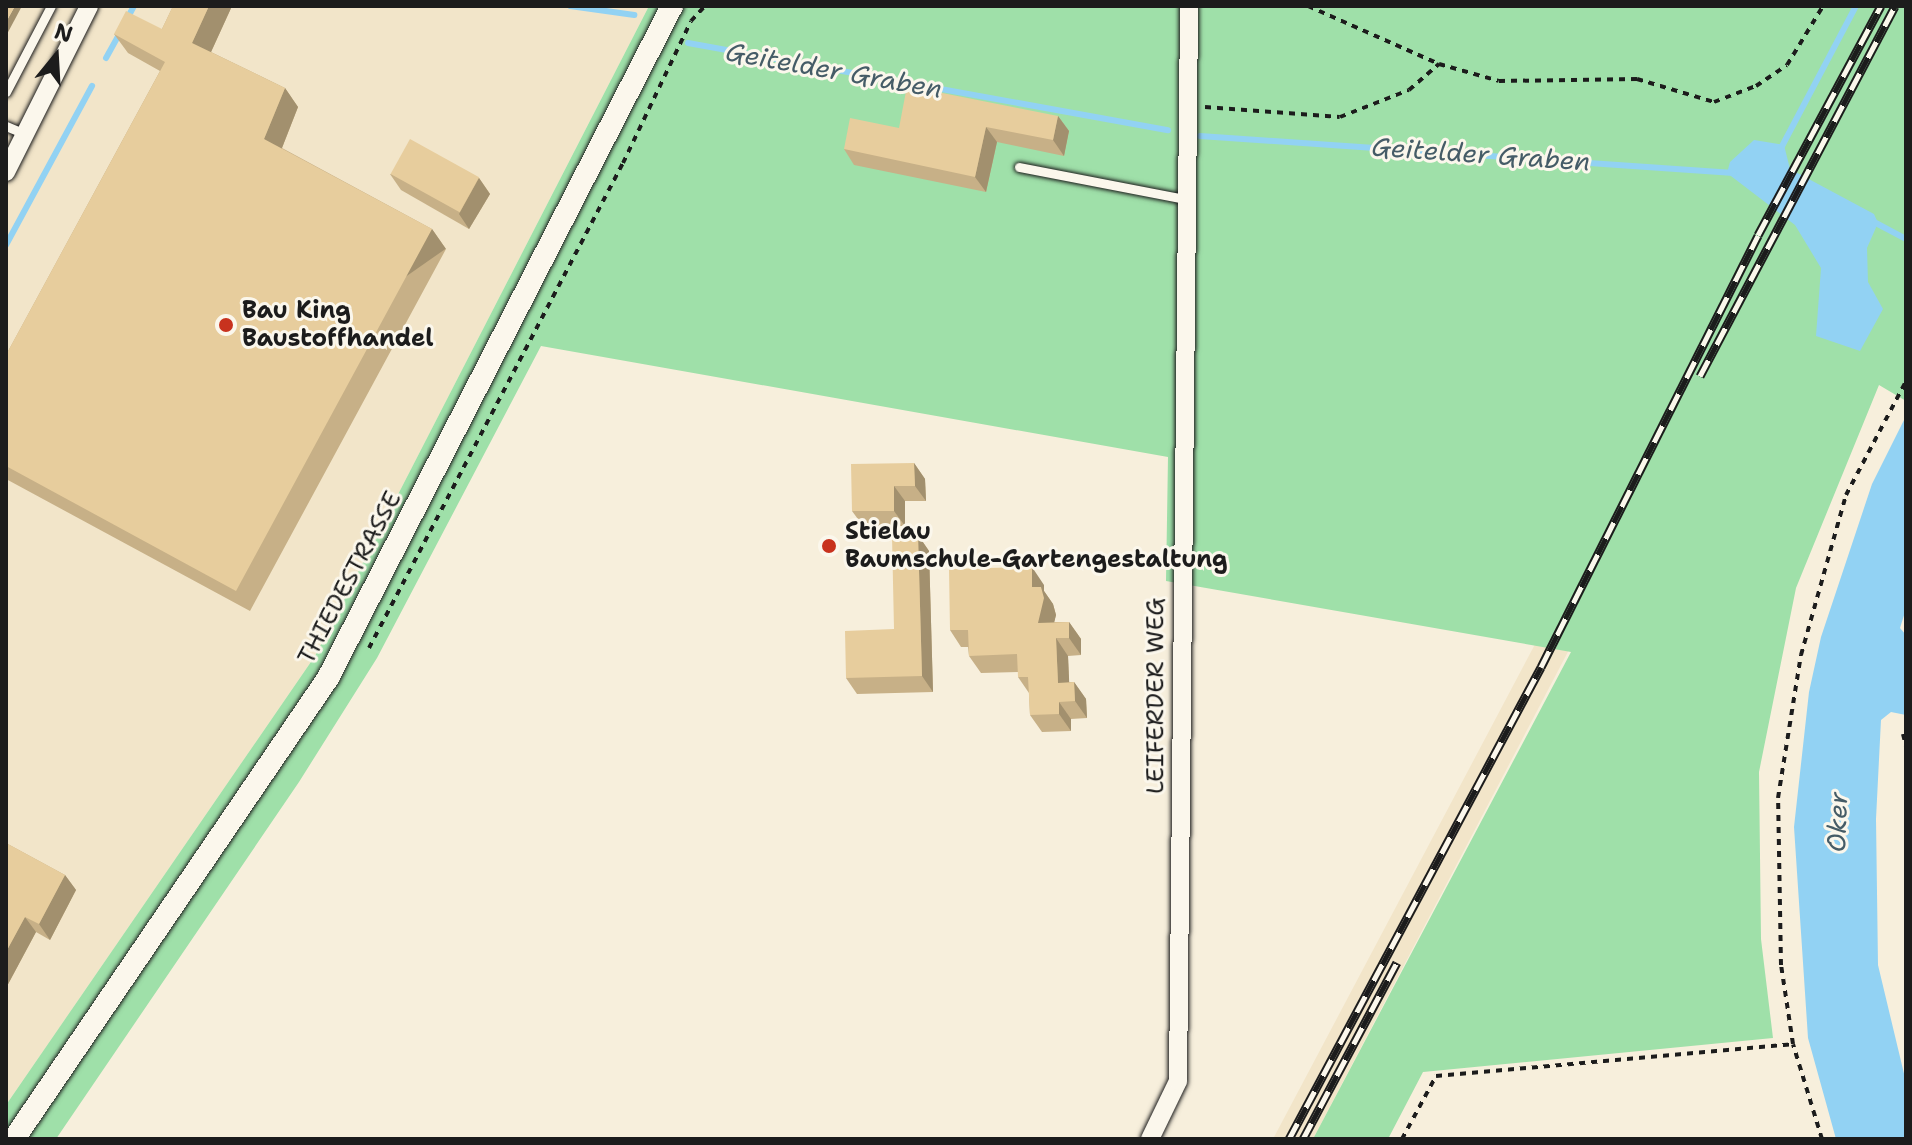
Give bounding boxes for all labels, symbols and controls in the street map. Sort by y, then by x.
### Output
north arrow [16,16,96,96]
text: N [51,16,76,49]
water label: Geitelder Graben [723,36,945,104]
water label: Geitelder Graben [1371,131,1591,177]
place label: Bau King Baustoffhandel [242,297,434,353]
marker: Bau King Baustoffhandel [217,316,235,334]
street label: THIEDESTRASSE [292,487,408,669]
place label: Stielau Baumschule-Gartengestaltung [845,518,1228,574]
marker: Stielau Baumschule-Gartengestaltung [820,537,838,555]
street label: LEIFERDER WEG [1142,598,1170,794]
water label: Oker [1820,791,1854,853]

